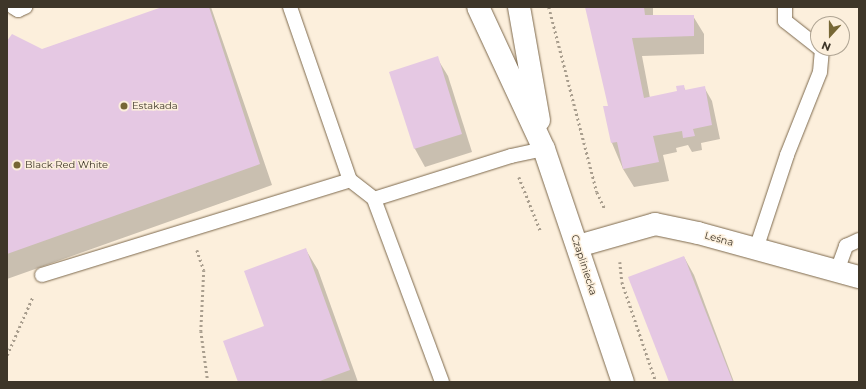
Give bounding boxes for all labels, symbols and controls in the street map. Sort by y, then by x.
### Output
north arrow [810,16,850,56]
text: N [819,38,833,54]
place label: Estakada [132,100,178,112]
marker: Estakada [119,101,129,111]
place label: Black Red White [25,159,108,171]
marker: Black Red White [12,160,22,170]
street label: Leśna [703,229,735,249]
street label: Czapliniecka [569,233,599,297]

